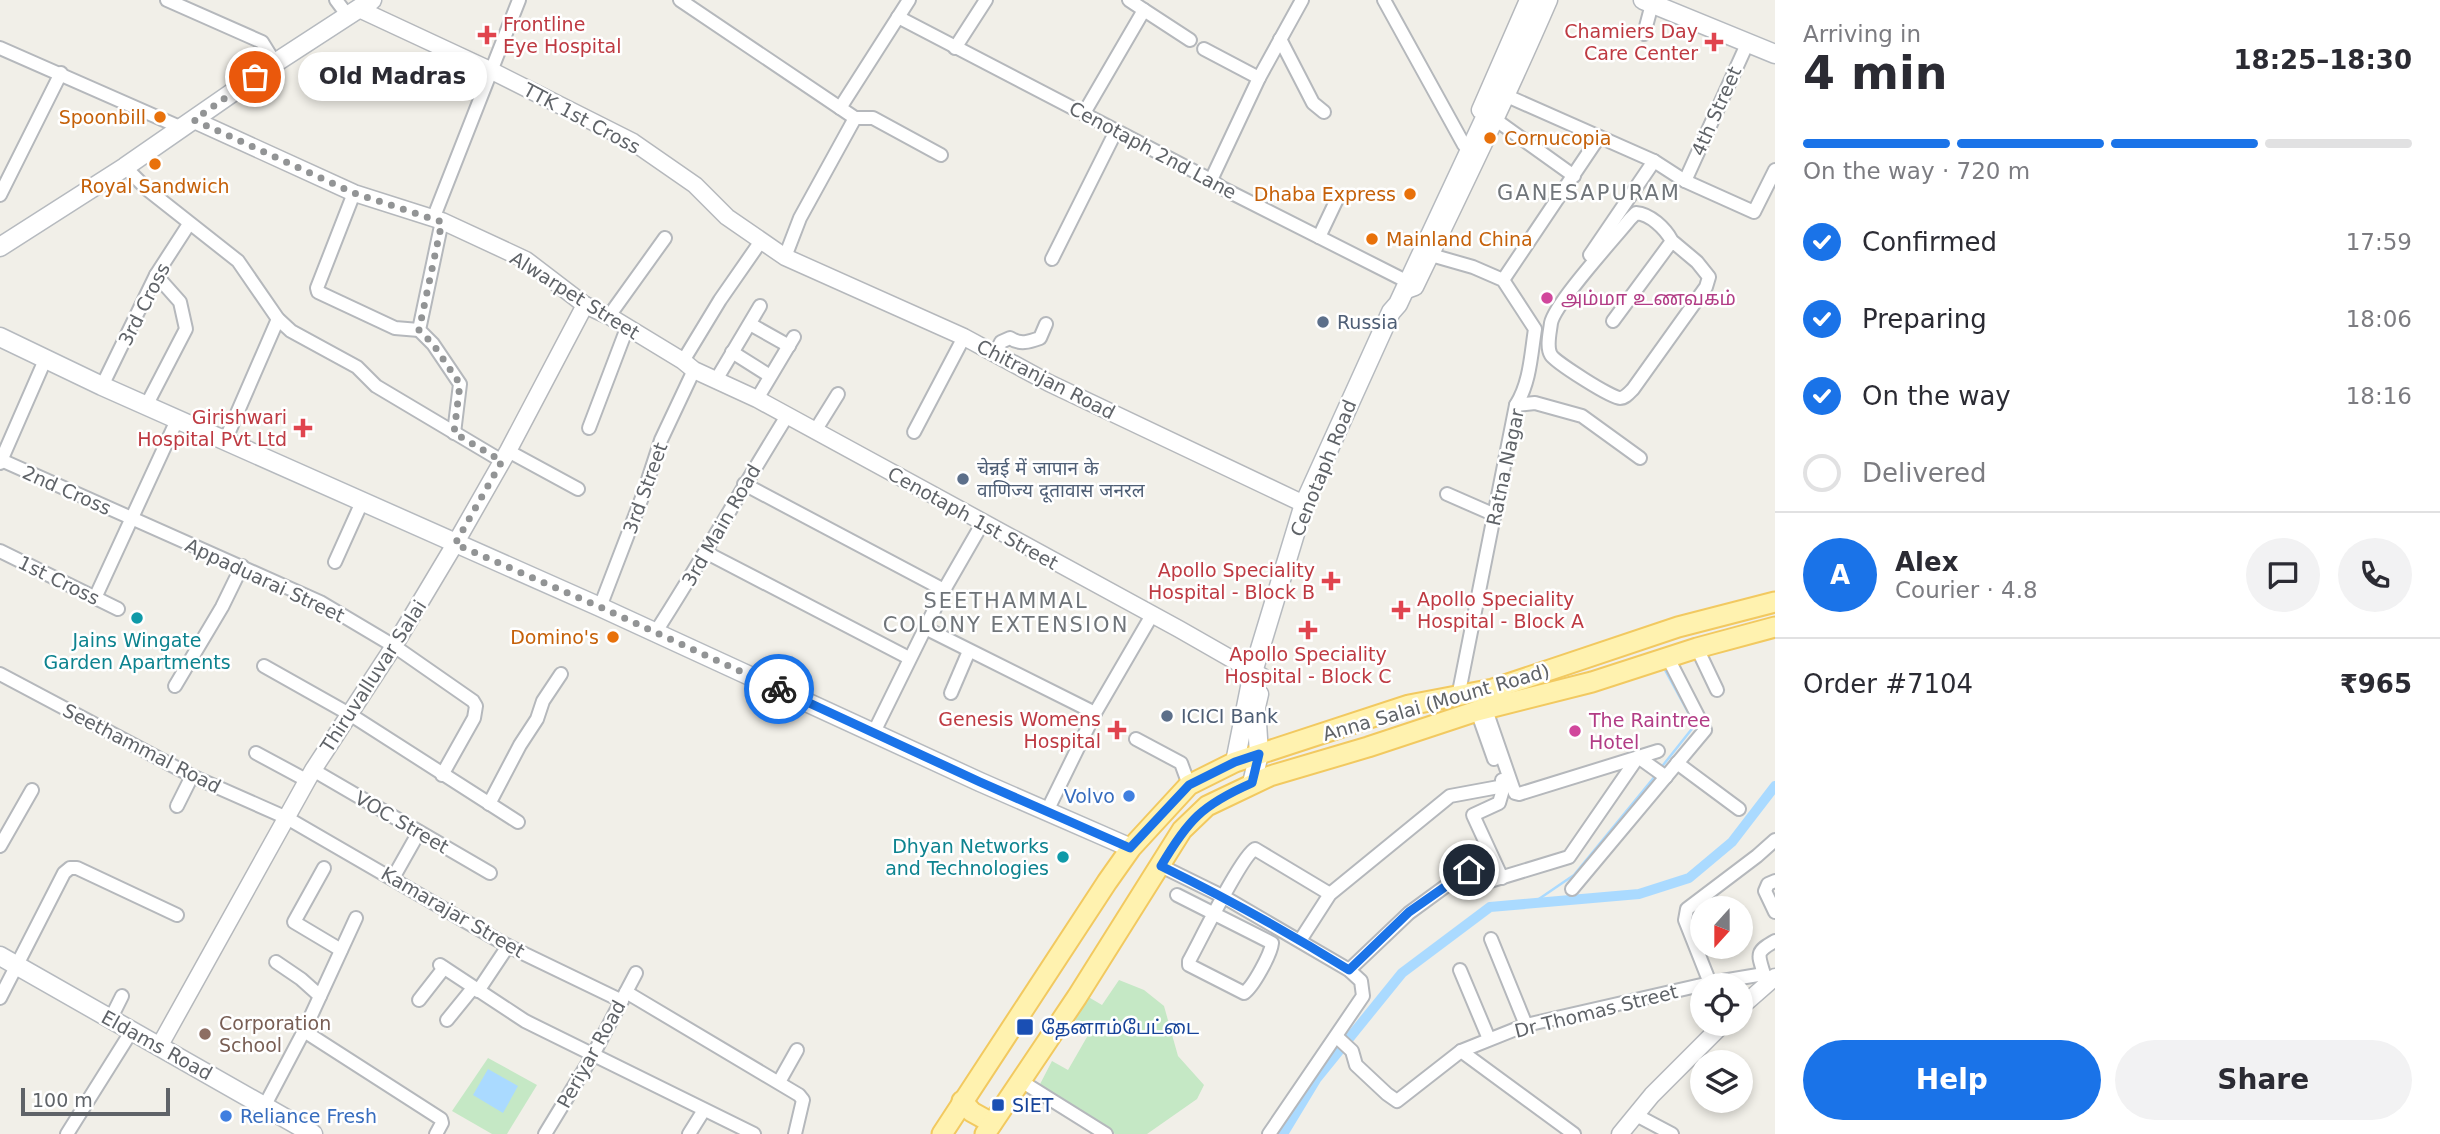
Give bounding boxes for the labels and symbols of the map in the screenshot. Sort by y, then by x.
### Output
place label: Frontline Eye Hospital [503,13,622,57]
place label: Chamiers Day Care Center [1564,20,1698,64]
marker: Frontline Eye Hospital [477,25,497,45]
marker: Chamiers Day Care Center [1704,32,1724,52]
pin [225,47,285,107]
callout: Old Madras [297,52,486,102]
street label: 4th Street [1687,63,1745,159]
street label: TTK 1st Cross [519,78,644,158]
street label: Cenotaph 2nd Lane [1066,97,1240,203]
place label: Spoonbill [59,106,146,128]
marker: Spoonbill [152,109,168,125]
place label: Cornucopia [1504,127,1612,149]
marker: Cornucopia [1482,130,1498,146]
marker: Royal Sandwich [147,156,163,172]
place label: Royal Sandwich [80,175,230,197]
district label: GANESAPURAM [1497,181,1681,205]
place label: Dhaba Express [1254,183,1396,205]
marker: Dhaba Express [1402,186,1418,202]
place label: Mainland China [1386,228,1533,250]
marker: Mainland China [1364,231,1380,247]
street label: Alwarpet Street [506,246,644,344]
street label: 3rd Cross [114,259,174,349]
place label: அம்மா உணவகம் [1561,287,1736,309]
marker: அம்மா உணவகம் [1539,290,1555,306]
place label: Russia [1337,311,1398,333]
marker: Russia [1315,314,1331,330]
street label: Chitranjan Road [973,335,1119,423]
street label: Cenotaph Road [1286,396,1360,540]
place label: Girishwari Hospital Pvt Ltd [137,406,287,450]
street label: Ratna Nagar [1482,406,1528,527]
marker: Girishwari Hospital Pvt Ltd [293,418,313,438]
street label: 3rd Street [618,439,672,537]
place label: चेन्नई में जापान के वाणिज्य दूतावास जनरल [977,457,1146,503]
street label: 3rd Main Road [677,460,765,590]
street label: 2nd Cross [19,461,115,519]
street label: Cenotaph 1st Street [884,462,1062,574]
marker: चेन्नई में जापान के वाणिज्य दूतावास जनरल [955,471,971,487]
street label: Appaduarai Street [182,533,348,627]
street label: 1st Cross [15,551,103,609]
place label: Apollo Speciality Hospital - Block B [1148,559,1315,603]
marker: Apollo Speciality Hospital - Block B [1321,571,1341,591]
place label: Apollo Speciality Hospital - Block A [1417,588,1584,632]
district label: SEETHAMMAL COLONY EXTENSION [883,589,1129,637]
street label: Thiruvalluvar Salai [315,596,430,757]
marker: Apollo Speciality Hospital - Block A [1391,600,1411,620]
marker: Jains Wingate Garden Apartments [129,610,145,626]
marker: Apollo Speciality Hospital - Block C [1298,620,1318,640]
place label: Domino's [510,626,599,648]
place label: Jains Wingate Garden Apartments [43,629,231,673]
marker: Domino's [605,629,621,645]
place label: Apollo Speciality Hospital - Block C [1224,643,1392,687]
courier [744,654,814,724]
street label: Anna Salai (Mount Road) [1320,659,1552,745]
street label: Seethammal Road [59,699,225,797]
place label: ICICI Bank [1181,705,1278,727]
place label: Genesis Womens Hospital [938,708,1101,752]
marker: ICICI Bank [1159,708,1175,724]
place label: The Raintree Hotel [1588,709,1710,753]
marker: Genesis Womens Hospital [1107,720,1127,740]
marker: The Raintree Hotel [1567,723,1583,739]
place label: Volvo [1064,785,1115,807]
street label: VOC Street [351,786,453,858]
marker: Volvo [1121,788,1137,804]
place label: Dhyan Networks and Technologies [885,835,1049,879]
pin [1439,840,1499,900]
marker: Dhyan Networks and Technologies [1055,849,1071,865]
street label: Kamarajar Street [377,862,529,962]
north arrow [1690,896,1754,959]
street label: Dr Thomas Street [1512,980,1680,1042]
street label: Periyar Road [552,996,630,1112]
street label: Eldams Road [98,1006,216,1084]
place label: Corporation School [219,1012,331,1056]
place label: தேனாம்பேட்டை [1041,1016,1199,1040]
marker: தேனாம்பேட்டை [1015,1017,1035,1037]
marker: Corporation School [197,1026,213,1042]
scale bar [21,1085,170,1117]
place label: SIET [1012,1094,1054,1116]
marker: SIET [990,1097,1006,1113]
place label: Reliance Fresh [240,1105,377,1127]
marker: Reliance Fresh [218,1108,234,1124]

